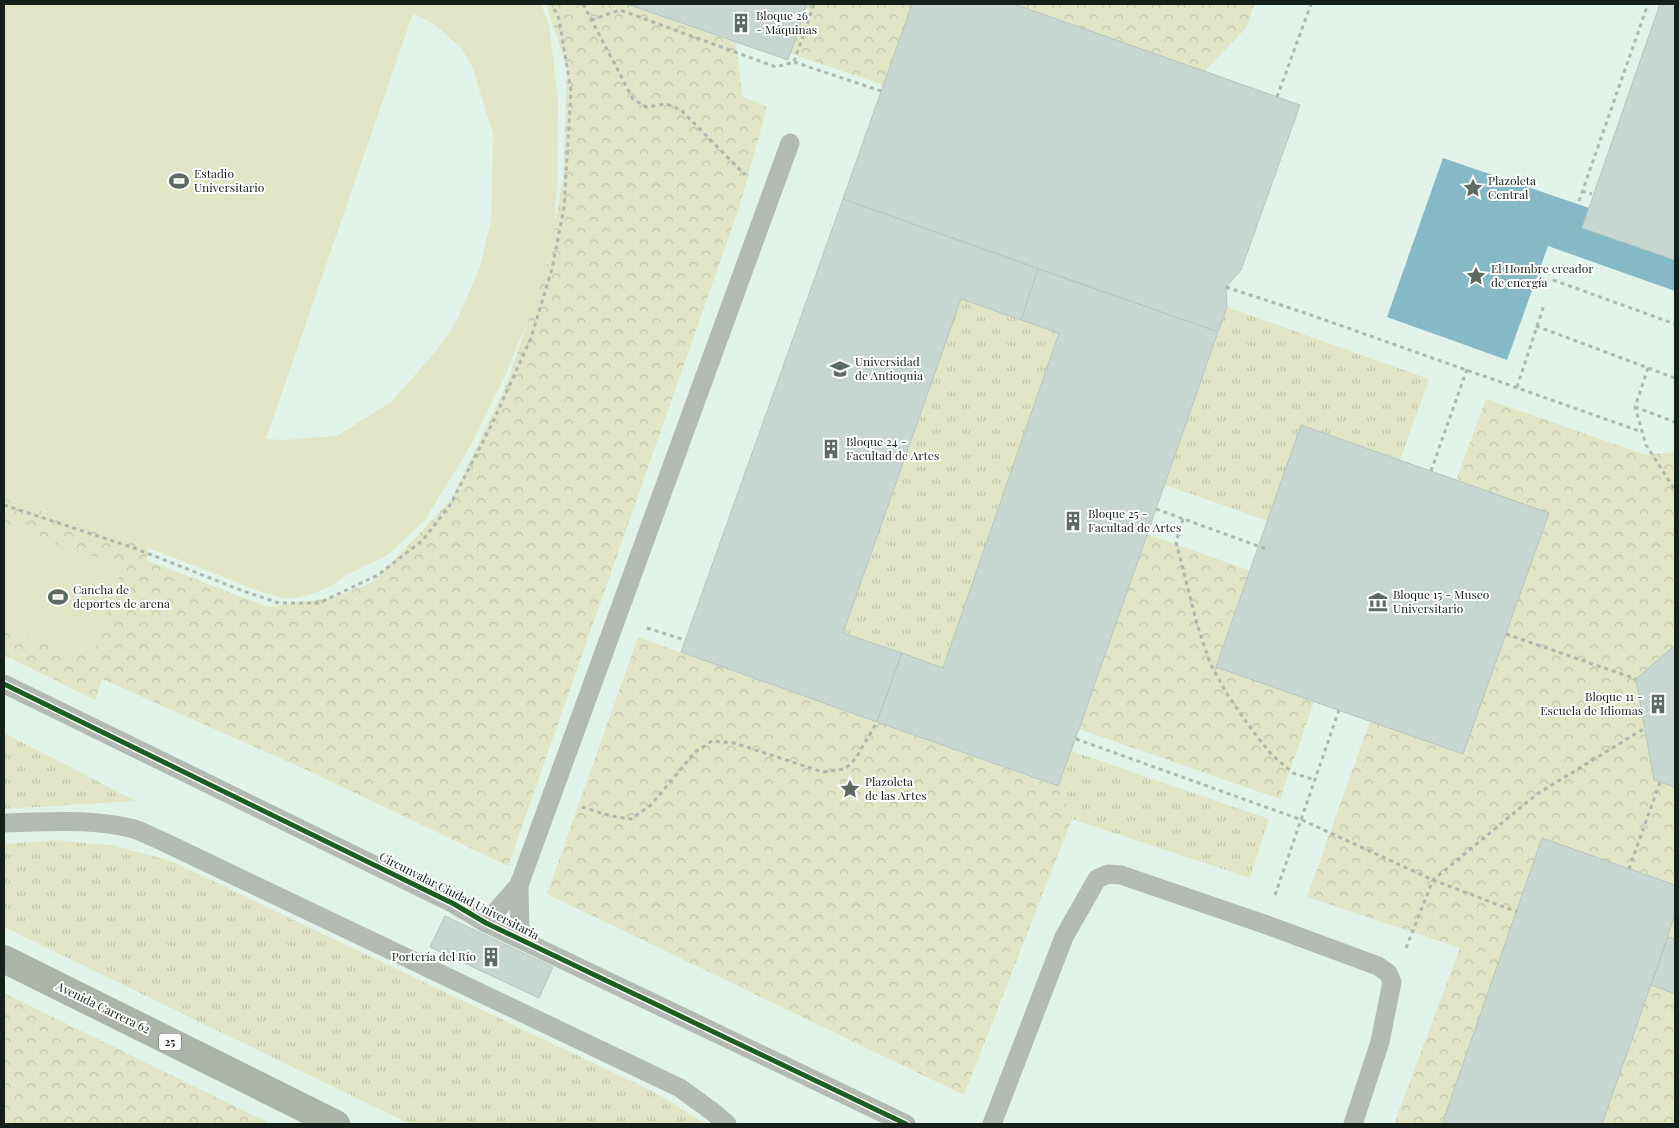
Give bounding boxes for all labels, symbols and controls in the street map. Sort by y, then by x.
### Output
place label: Bloque 26 - Máquinas [756,7,817,37]
building icon: Bloque 26 - Máquinas [730,12,752,34]
place label: Estadio Universitario [194,165,265,195]
sports icon: Estadio Universitario [168,170,190,192]
place label: Plazoleta Central [1488,172,1536,202]
place icon: Plazoleta Central [1462,177,1484,199]
place label: El Hombre creador de energía [1491,260,1594,290]
place icon: El Hombre creador de energía [1465,265,1487,287]
place label: Universidad de Antioquia [855,353,923,383]
school or university icon: Universidad de Antioquia [829,358,851,380]
place label: Bloque 24 - Facultad de Artes [846,433,939,463]
building icon: Bloque 24 - Facultad de Artes [820,438,842,460]
place label: Bloque 25 - Facultad de Artes [1088,505,1181,535]
building icon: Bloque 25 - Facultad de Artes [1062,510,1084,532]
place label: Cancha de deportes de arena [73,581,170,611]
sports icon: Cancha de deportes de arena [47,586,69,608]
place label: Bloque 15 - Museo Universitario [1393,586,1490,616]
museum icon: Bloque 15 - Museo Universitario [1367,591,1389,613]
place label: Bloque 11 - Escuela de Idiomas [1540,688,1643,718]
building icon: Bloque 11 - Escuela de Idiomas [1647,693,1669,715]
place label: Plazoleta de las Artes [865,773,927,803]
place icon: Plazoleta de las Artes [839,778,861,800]
street label: Circunvalar Ciudad Universitaria [377,848,542,943]
building icon: Portería del Río [480,946,502,968]
place label: Portería del Río [392,948,476,964]
street label: Avenida Carrera 62 [53,977,153,1037]
road number: 25 [159,1034,181,1050]

